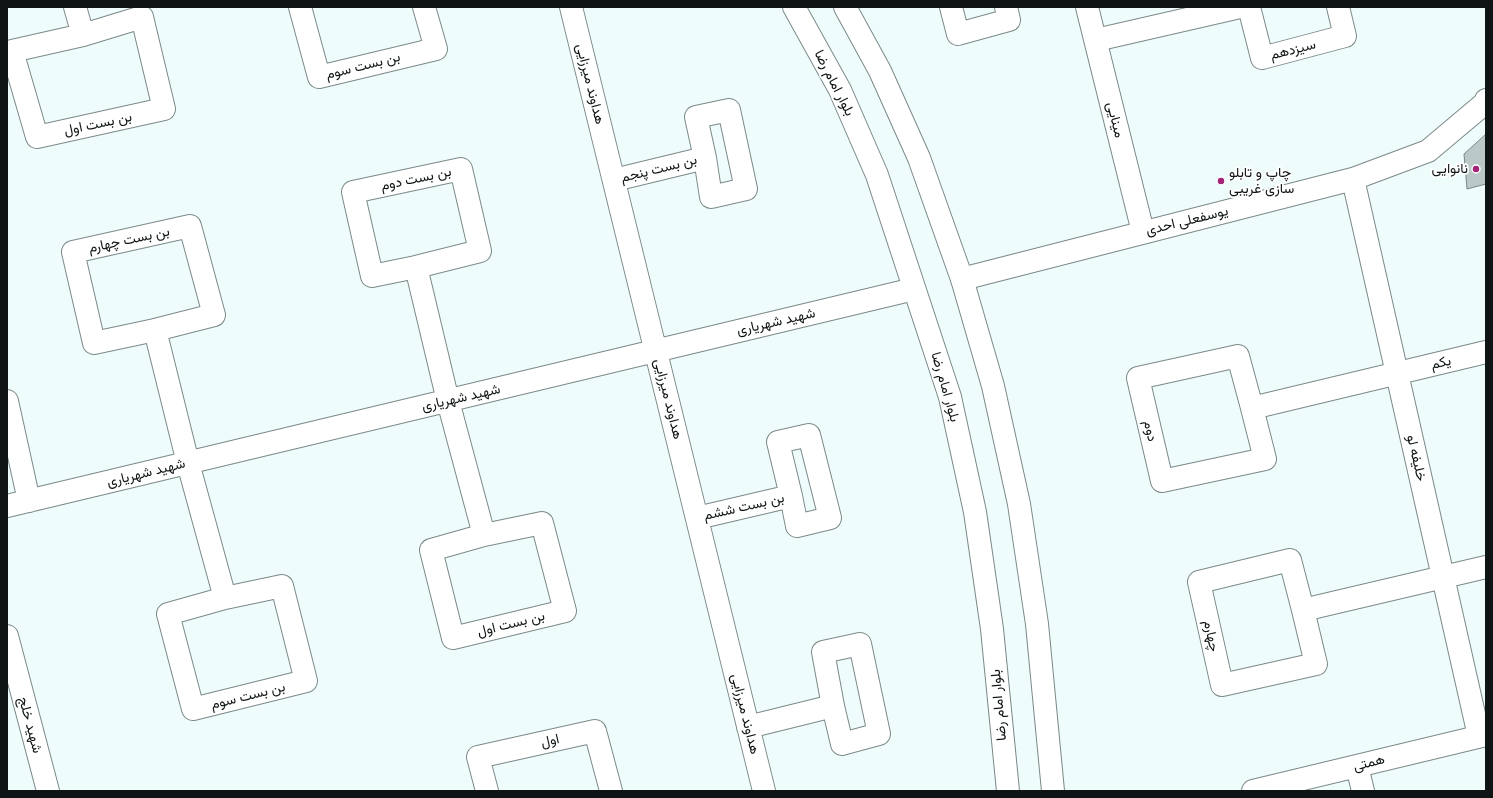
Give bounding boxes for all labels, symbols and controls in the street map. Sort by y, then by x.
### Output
street label: سیزدهم [1269,36,1317,64]
street label: هداوند میرزایی [572,42,608,126]
street label: بلوار امام رضا [810,47,858,119]
street label: بن بست سوم [324,49,402,83]
street label: مینایی [1102,100,1128,140]
street label: بن بست اول [62,109,134,139]
street label: بن بست پنجم [619,151,699,187]
place label: نانوایی [1432,161,1468,177]
street label: بن بست دوم [379,163,453,195]
marker: نانوایی [1471,164,1481,174]
place label: چاپ و تابلو سازی غریبی [1229,165,1294,198]
marker: چاپ و تابلو سازی غریبی [1216,176,1226,186]
street label: یوسفعلی احدی [1144,203,1230,239]
street label: بن بست چهارم [87,223,171,257]
street label: شهید شهریاری [735,305,817,339]
street label: بلوار امام رضا [927,350,963,424]
street label: یکم [1429,352,1453,374]
street label: هداوند میرزایی [650,357,686,441]
street label: شهید شهریاری [420,381,502,415]
street label: دوم [1139,419,1161,443]
street label: خلیفه لو [1403,433,1429,483]
street label: شهید شهریاری [105,455,187,491]
street label: بن بست ششم [702,490,786,524]
street label: بن بست اول [475,608,547,640]
street label: چهارم [1199,619,1223,653]
street label: بلوار امام رضا [987,668,1011,742]
street label: هداوند میرزایی [727,672,763,756]
street label: بن بست سوم [209,679,287,713]
street label: شهید خلج [14,695,46,755]
street label: اول [539,731,561,751]
street label: همتی [1352,751,1386,775]

